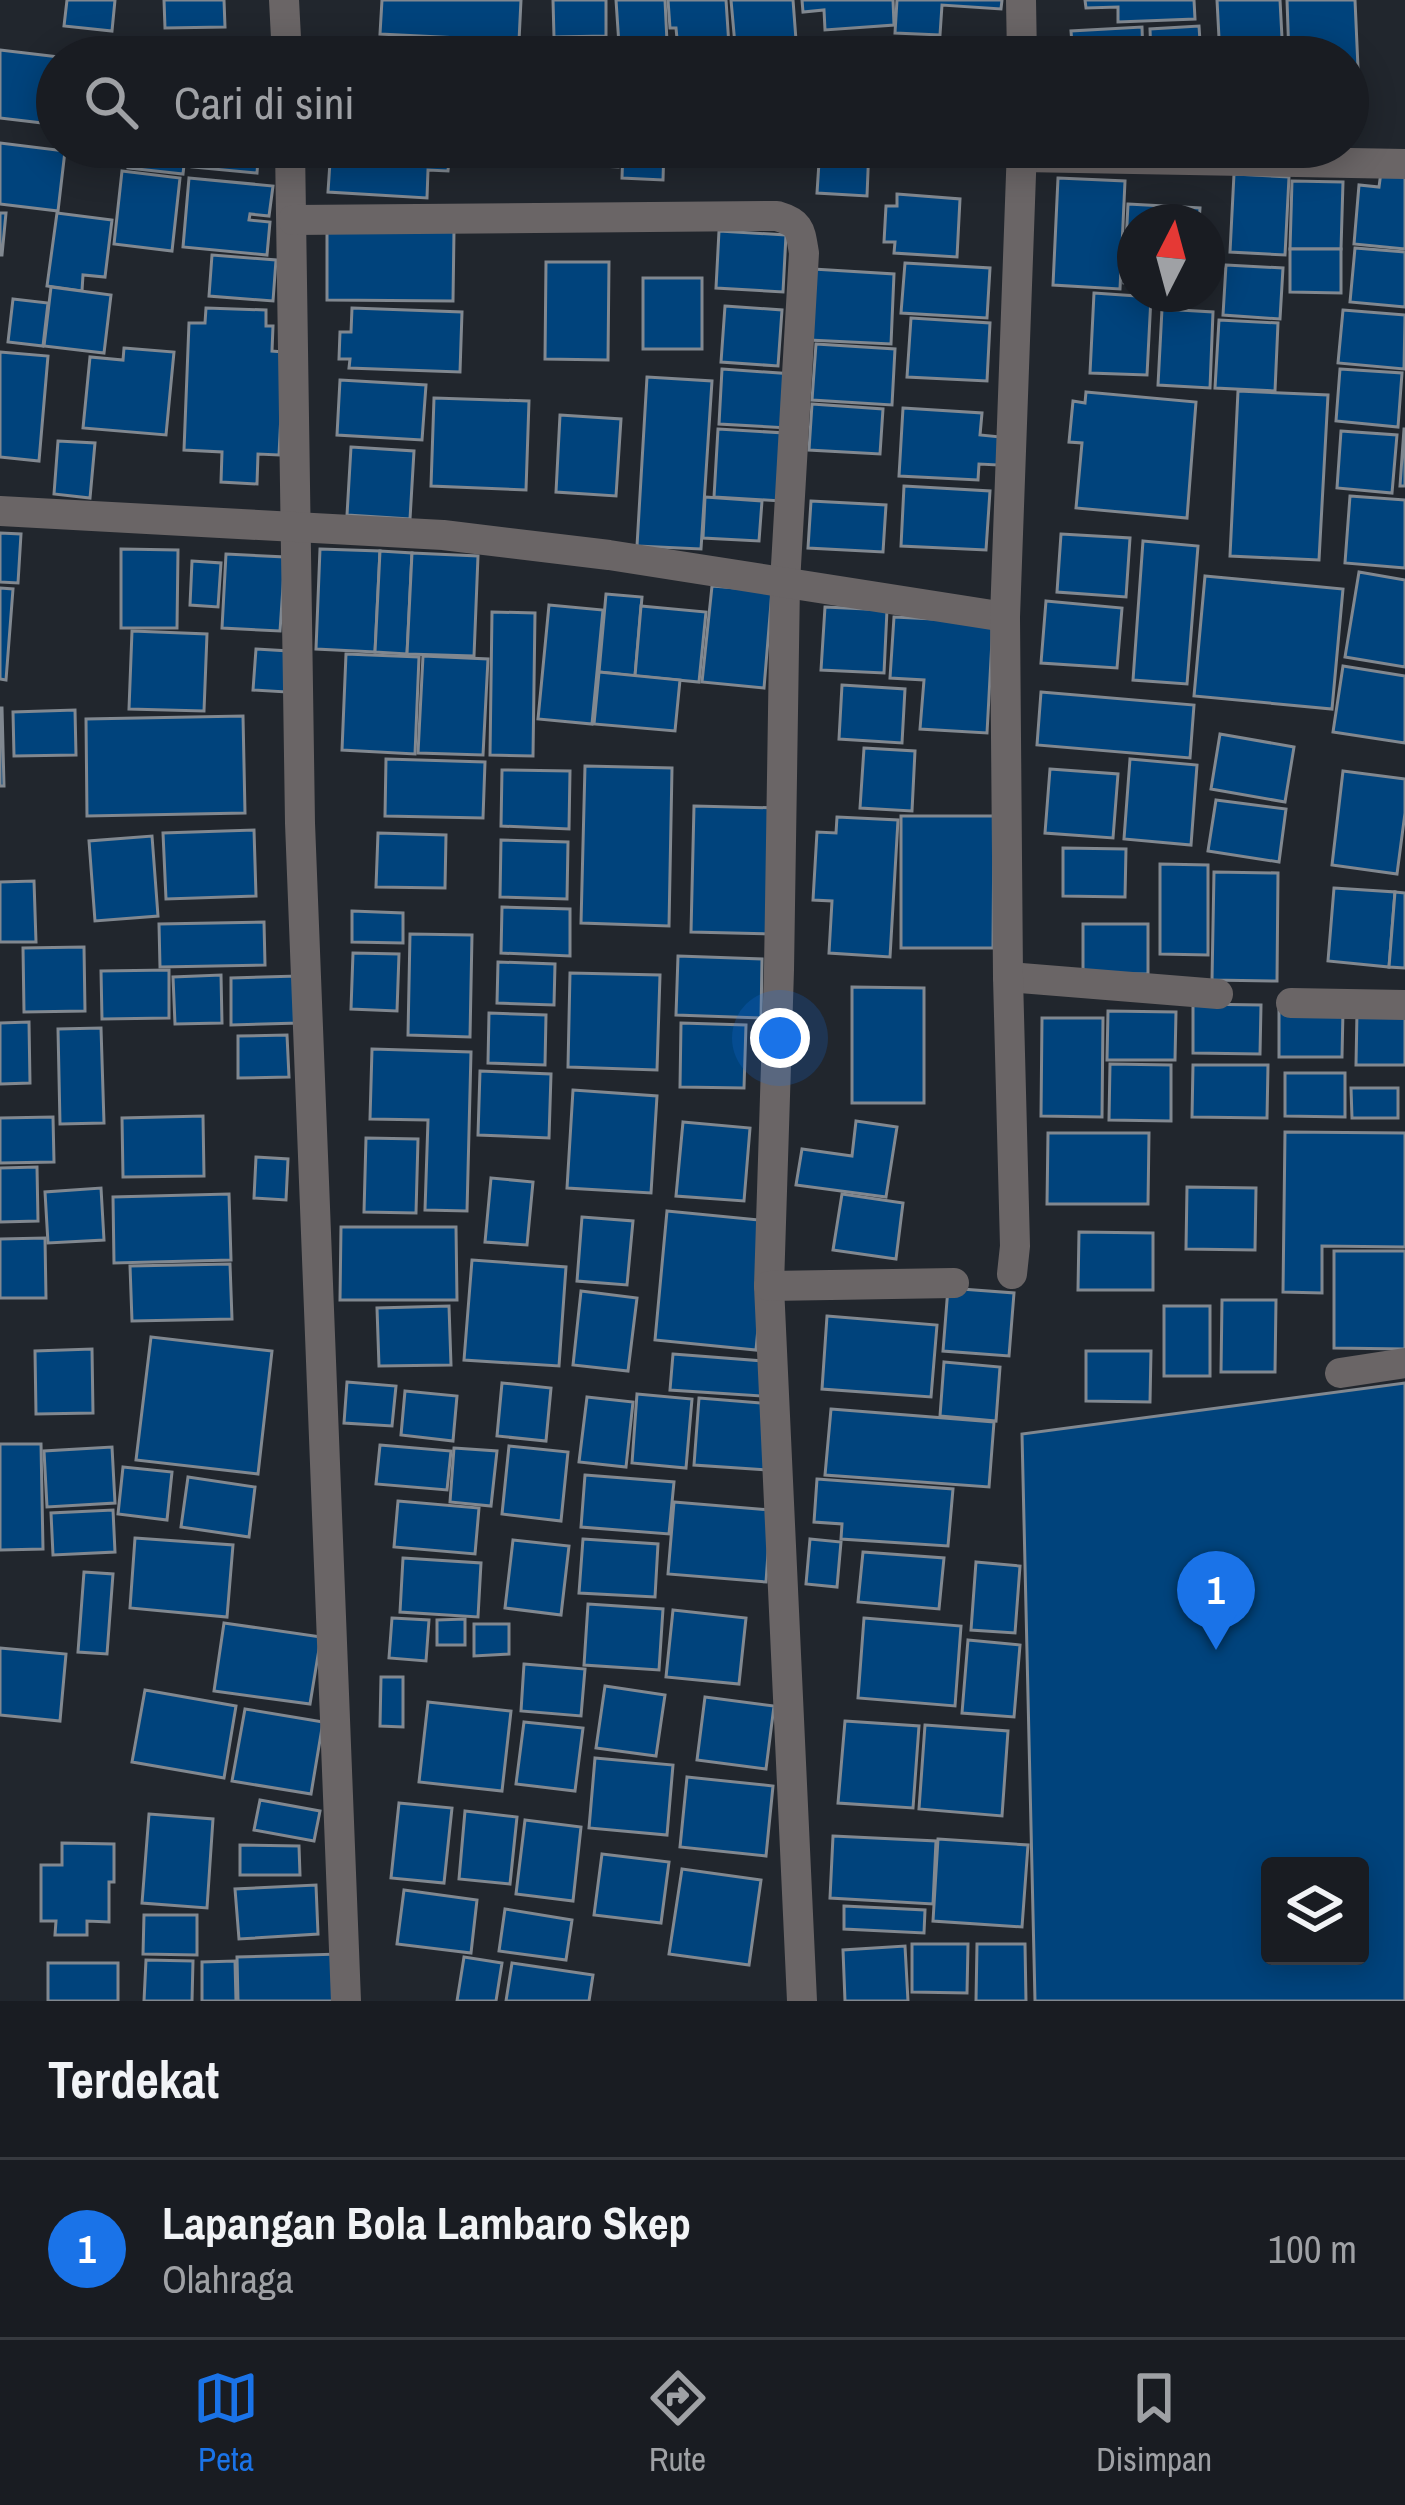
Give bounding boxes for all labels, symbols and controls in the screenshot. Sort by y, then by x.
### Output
search box [36,36,1369,168]
icon: search [78,69,144,135]
text: Cari di sini [174,72,355,133]
north arrow [1117,204,1225,312]
your location [750,1008,810,1068]
pin: 1 [1177,1551,1255,1650]
map controls [1261,1857,1369,1965]
button: layers [1261,1857,1369,1965]
text: Terdekat [48,2045,219,2114]
text: Lapangan Bola Lambaro Skep [162,2192,691,2253]
text: 1 [78,2223,96,2275]
text: 100 m [1268,2223,1357,2275]
text: Olahraga [162,2253,294,2305]
tab: Peta [193,2365,259,2481]
tab: Rute [645,2365,711,2481]
tab: Disimpan [1096,2365,1212,2481]

